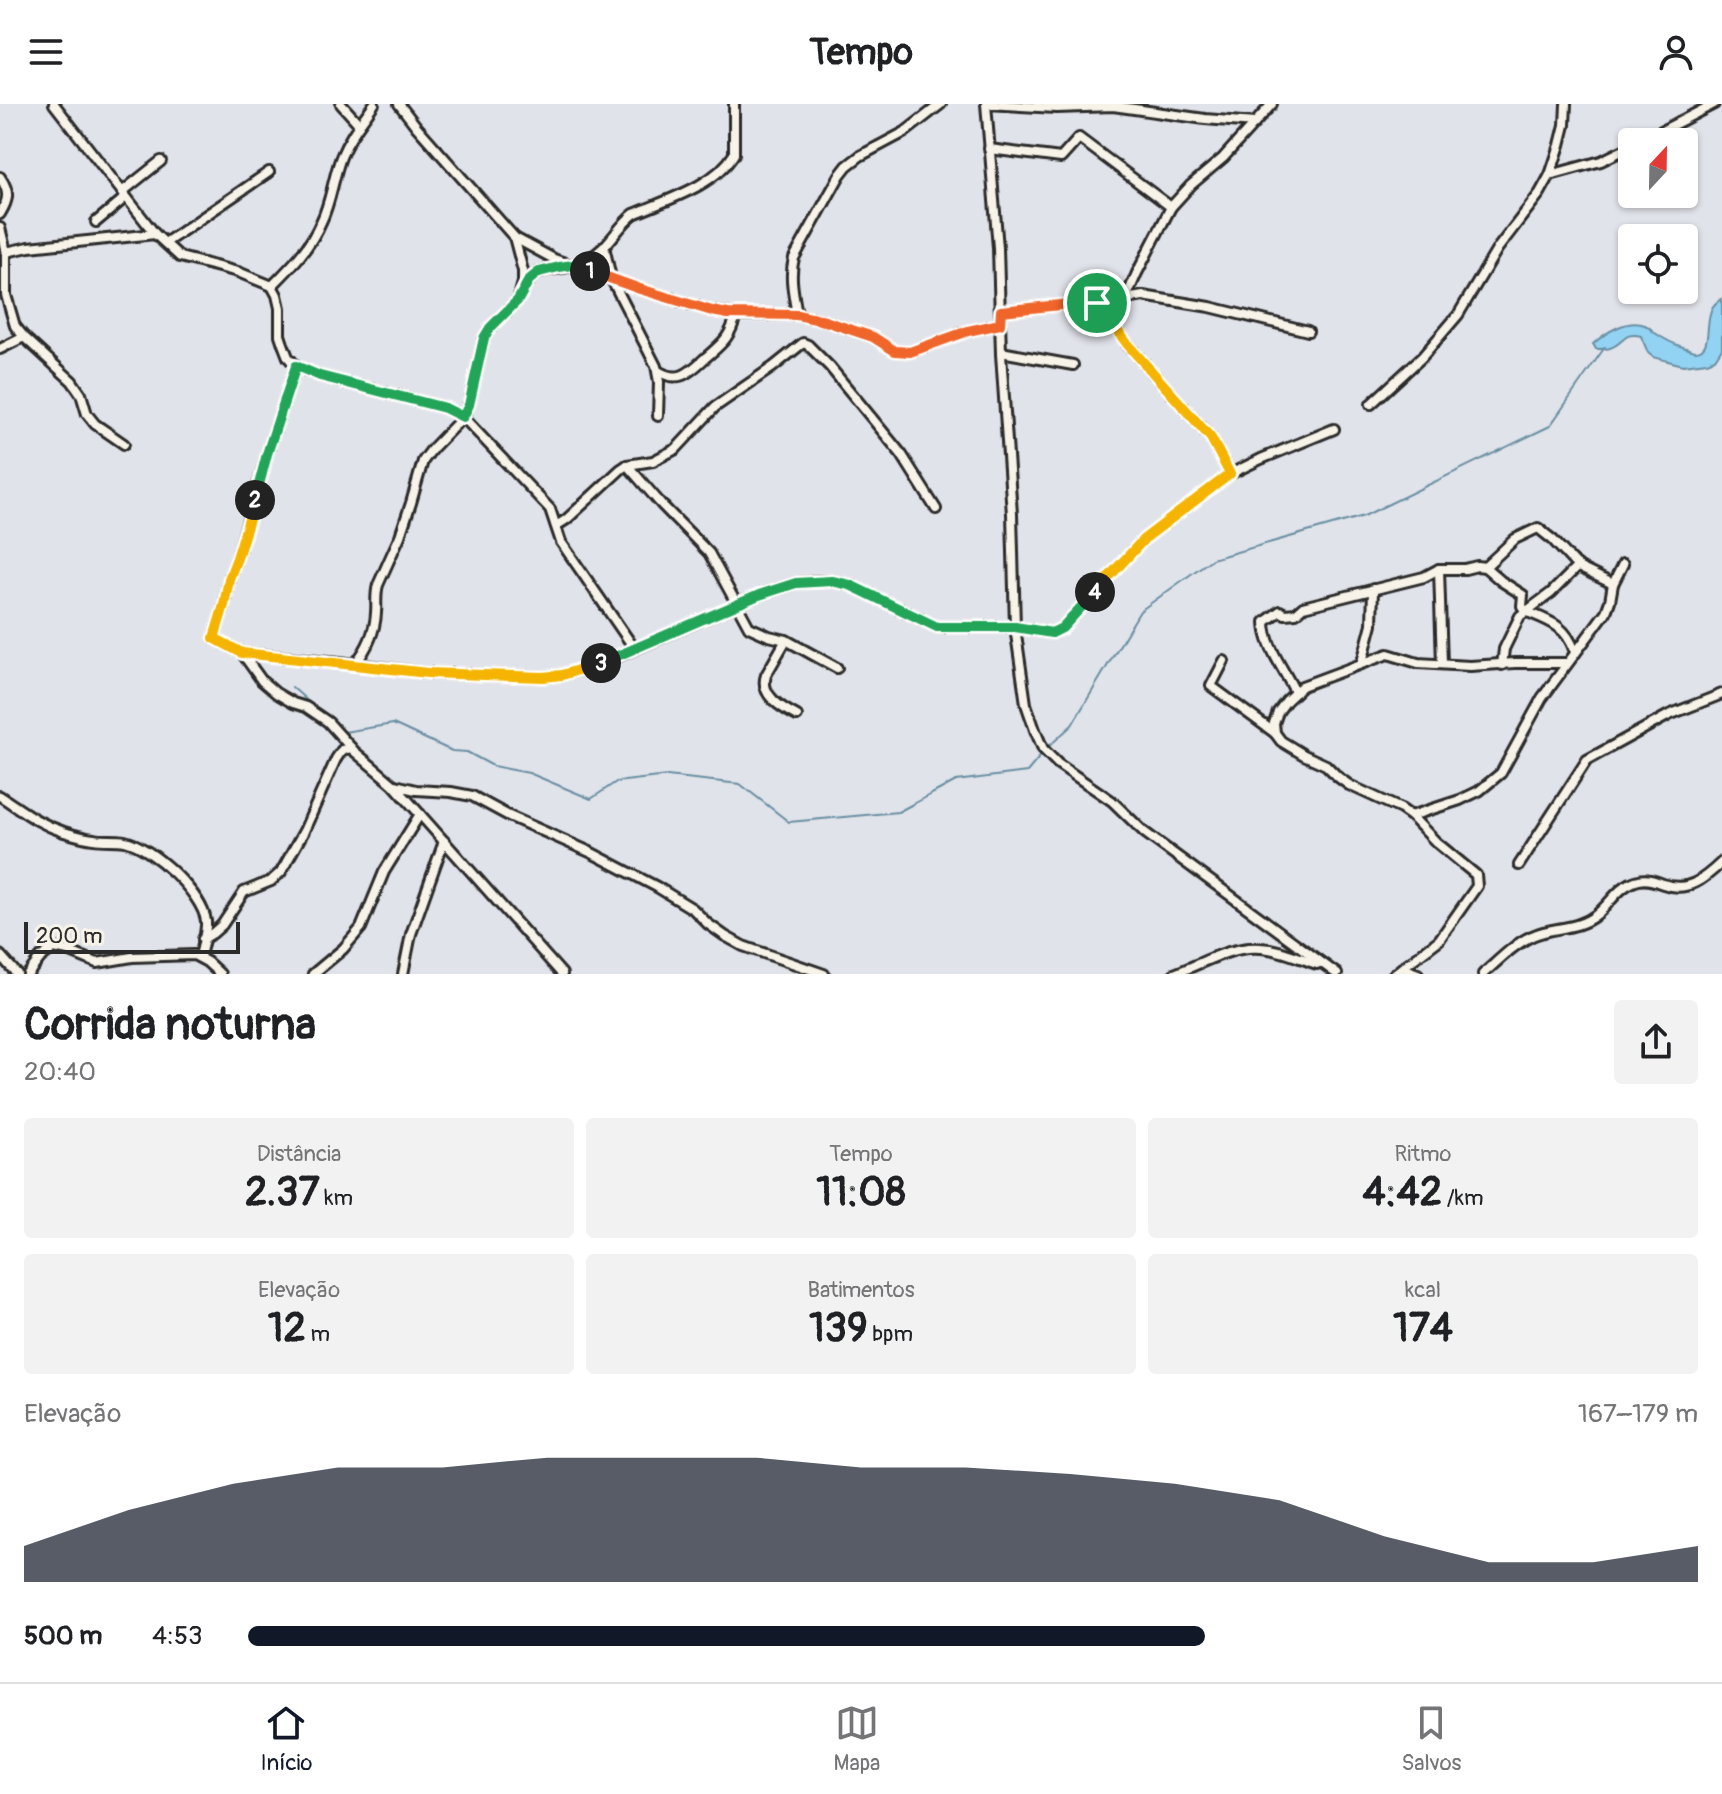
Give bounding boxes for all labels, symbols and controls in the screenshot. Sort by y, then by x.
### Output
icon: menu [24,30,68,74]
text: Tempo [809,30,913,75]
icon: person [1654,30,1698,74]
north arrow [1618,128,1698,208]
map controls [1618,128,1698,304]
button: locate [1618,224,1698,304]
pin: 1 [570,251,610,291]
text: 1 [586,257,594,285]
pin [1063,269,1131,337]
icon: arrive [1075,281,1119,325]
pin: 2 [235,480,275,520]
text: 2 [249,486,261,514]
pin: 4 [1075,572,1115,612]
text: 4 [1089,578,1101,606]
pin: 3 [581,643,621,683]
text: 3 [595,649,607,677]
scale bar [24,918,240,954]
text: 200 m [36,922,103,950]
text: Corrida noturna [24,998,316,1053]
button: share [1614,1000,1698,1084]
text: 20:40 [24,1056,96,1088]
text: Distância [257,1140,341,1168]
text: Tempo [829,1140,893,1168]
text: Ritmo [1395,1140,1451,1168]
text: 2.37 [245,1168,320,1217]
text: 11:08 [816,1168,906,1217]
text: 4:42 [1363,1168,1442,1217]
text: km [320,1184,353,1212]
text: /km [1442,1184,1483,1212]
text: Elevação [258,1276,340,1304]
text: Batimentos [808,1276,914,1304]
text: kcal [1405,1276,1441,1304]
text: 12 [268,1304,306,1353]
text: 139 [809,1304,868,1353]
text: 174 [1393,1304,1453,1353]
text: m [306,1320,330,1348]
text: bpm [868,1320,913,1348]
text: Elevação [24,1398,121,1430]
text: 167–179 m [1578,1398,1698,1430]
text: 500 m [24,1620,102,1652]
text: 4:53 [152,1620,203,1652]
tab: Início [261,1701,312,1777]
tab: Mapa [834,1701,880,1777]
tab: Salvos [1402,1701,1461,1777]

